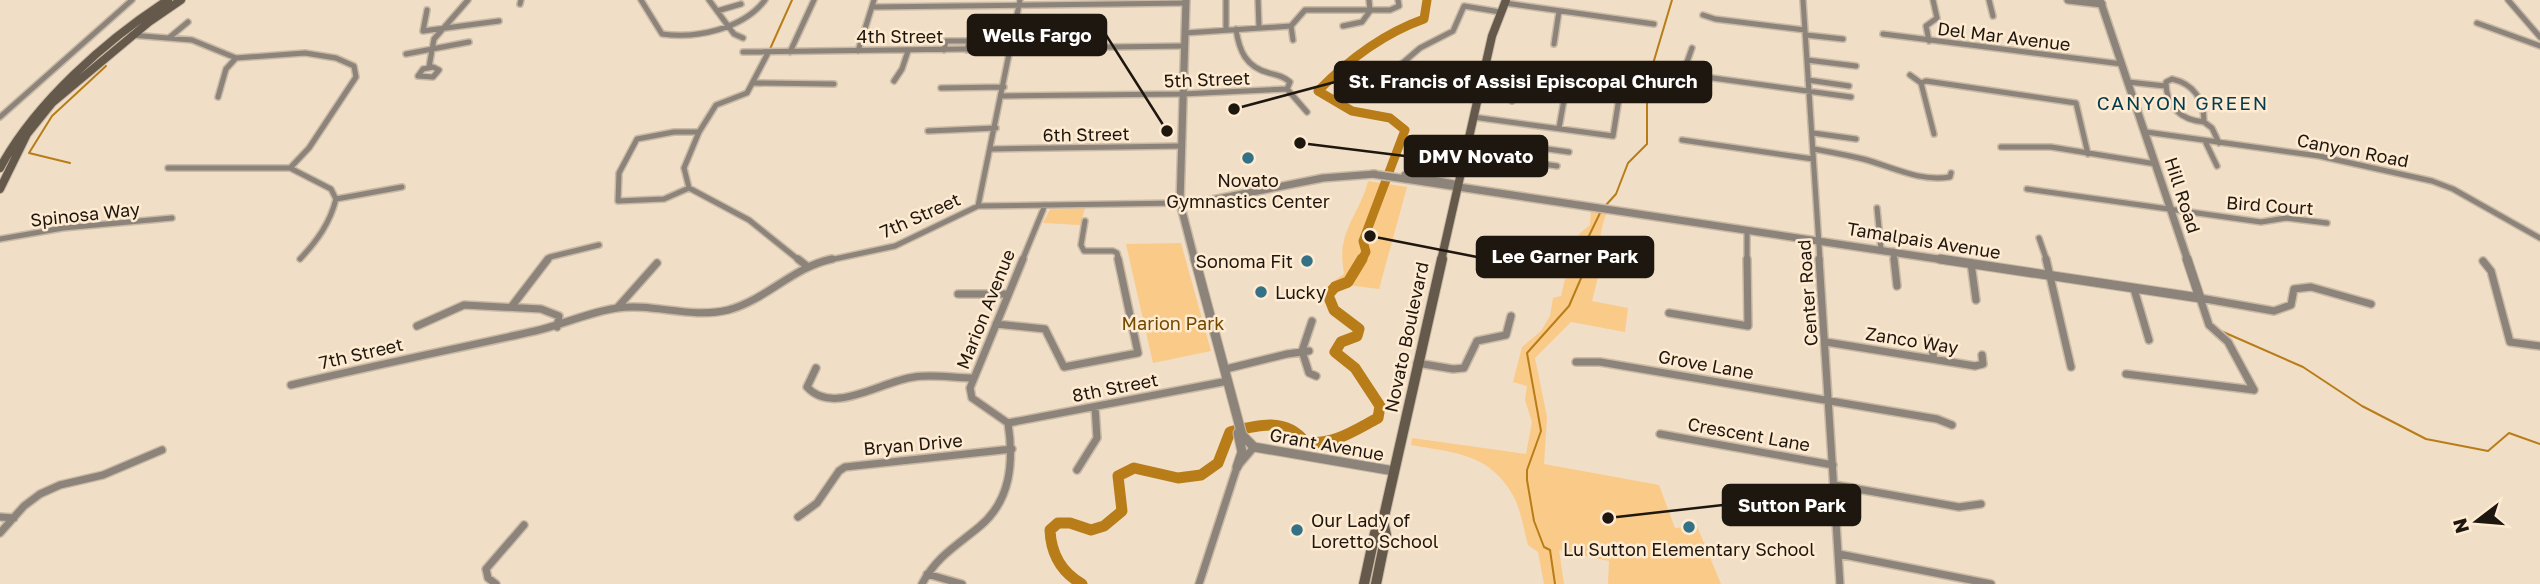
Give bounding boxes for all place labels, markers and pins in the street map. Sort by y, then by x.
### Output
callout: Wells Fargo [968,15,1106,55]
callout: St. Francis of Assisi Episcopal Church [1335,62,1711,102]
callout: DMV Novato [1405,136,1547,176]
marker: Novato Gymnastics Center [1240,150,1256,166]
place label: Novato Gymnastics Center [1166,169,1330,212]
callout: Lee Garner Park [1477,237,1653,277]
place label: Sonoma Fit [1195,250,1293,272]
marker: Sonoma Fit [1299,253,1315,269]
place label: Lucky [1275,281,1326,303]
marker: Lucky [1253,284,1269,300]
callout: Sutton Park [1723,485,1860,525]
place label: Our Lady of Loretto School [1311,509,1439,552]
marker: Lu Sutton Elementary School [1681,519,1697,535]
marker: Our Lady of Loretto School [1289,522,1305,538]
place label: Lu Sutton Elementary School [1563,538,1815,560]

